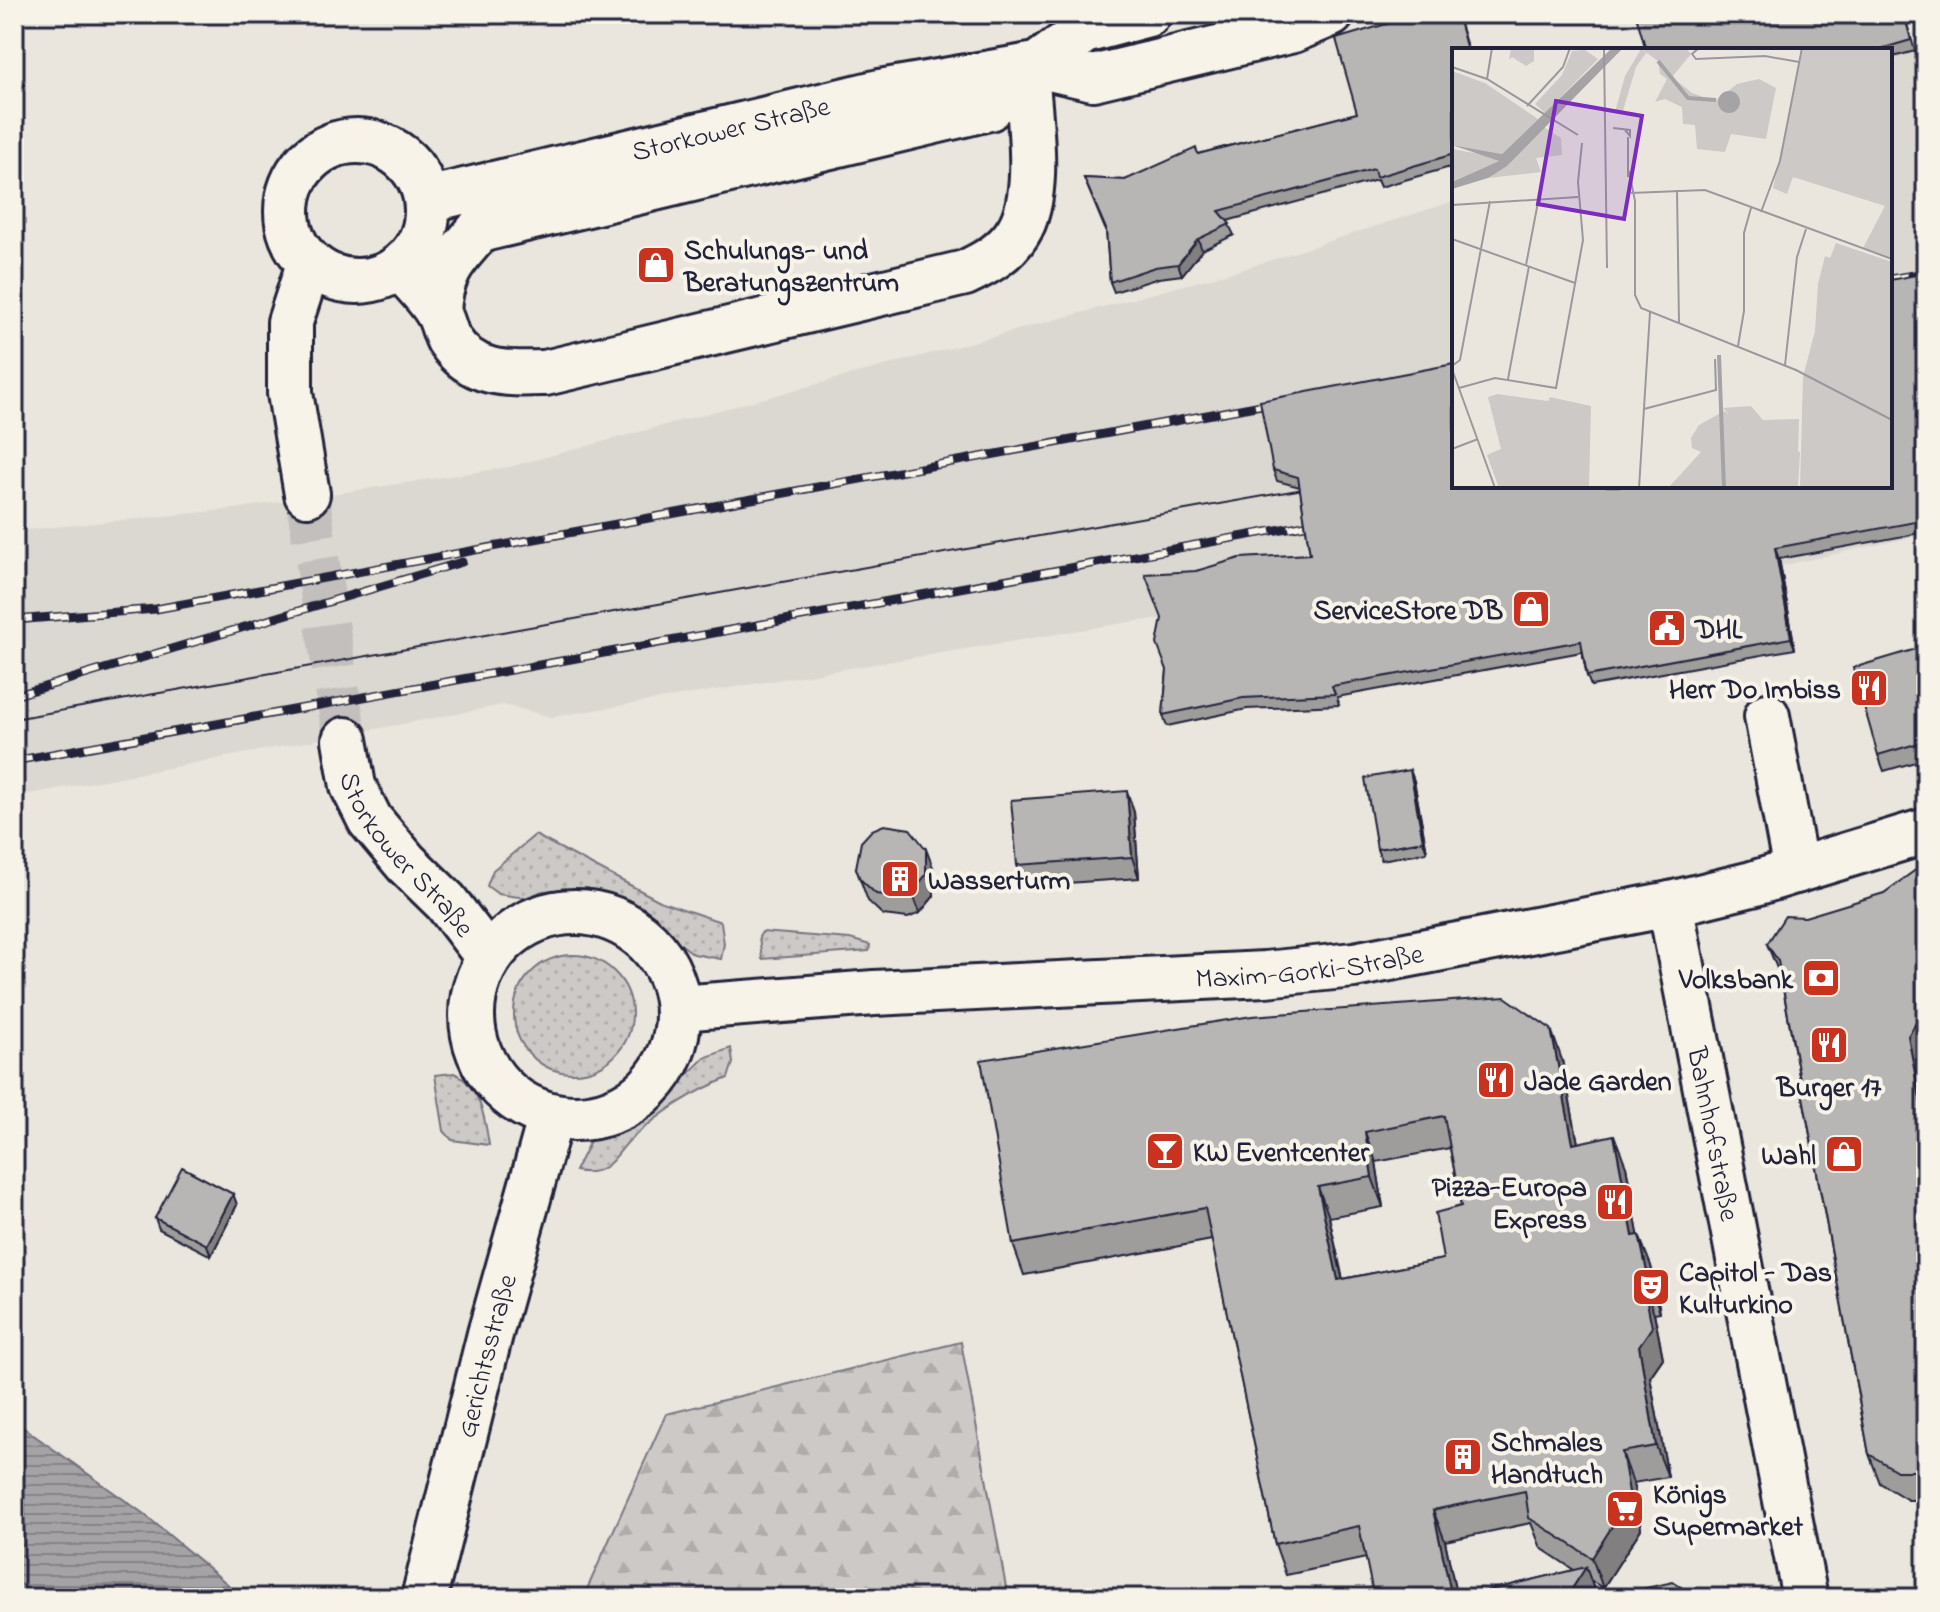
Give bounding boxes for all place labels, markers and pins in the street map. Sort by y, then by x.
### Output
place label: Schulungs- und Beratungszentrum [682,232,899,306]
shop icon: Schulungs- und Beratungszentrum [635,244,677,286]
shop icon: ServiceStore DB [1510,588,1552,630]
place label: ServiceStore DB [1313,592,1503,633]
public building icon: DHL [1646,607,1688,649]
place label: DHL [1693,611,1743,652]
restaurant icon: Herr Do Imbiss [1848,667,1890,709]
place label: Herr Do Imbiss [1669,671,1841,712]
building icon: Wasserturm [879,858,921,900]
place label: Wasserturm [928,862,1071,903]
bank icon: Volksbank [1800,957,1842,999]
place label: Volksbank [1678,961,1794,1002]
restaurant icon: Burger 17 [1808,1024,1850,1066]
restaurant icon: Jade Garden [1475,1059,1517,1101]
place label: Jade Garden [1524,1063,1672,1104]
place label: Burger 17 [1775,1069,1882,1111]
bar icon: KW Eventcenter [1144,1130,1186,1172]
shop icon: Wahl [1823,1133,1865,1175]
place label: KW Eventcenter [1193,1134,1370,1175]
place label: Wahl [1761,1137,1816,1178]
place label: Pizza-Europa Express [1432,1169,1587,1242]
restaurant icon: Pizza-Europa Express [1594,1181,1636,1223]
place label: Capitol - Das Kulturkino [1679,1254,1832,1327]
theatre icon: Capitol - Das Kulturkino [1630,1266,1672,1308]
place label: Schmales Handtuch [1491,1424,1603,1497]
building icon: Schmales Handtuch [1442,1436,1484,1478]
place label: Königs Supermarket [1653,1476,1804,1549]
supermarket icon: Königs Supermarket [1604,1488,1646,1530]

